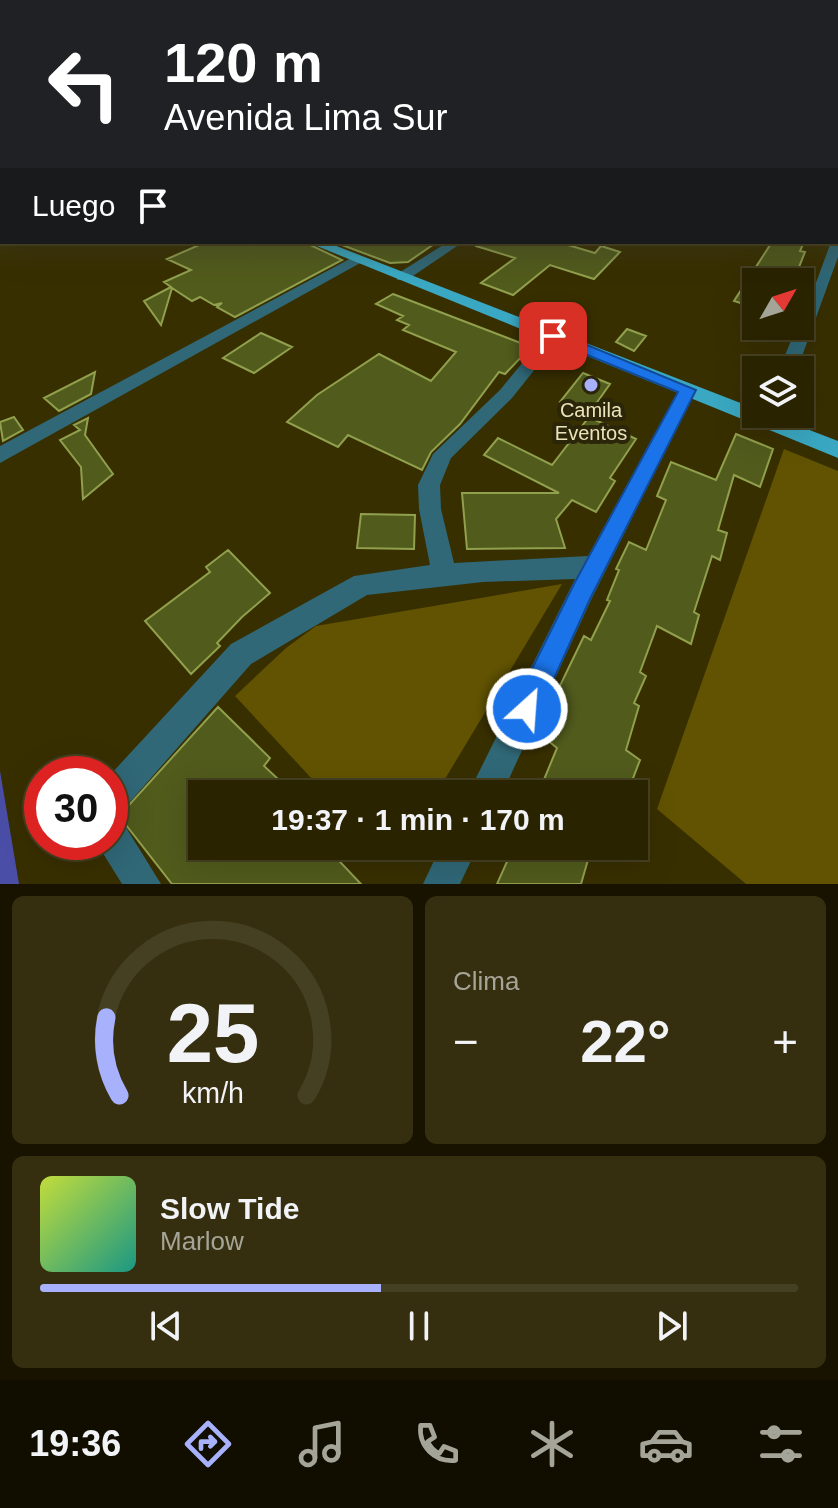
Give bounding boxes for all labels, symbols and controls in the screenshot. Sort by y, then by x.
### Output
text: 120 m [164,31,323,94]
icon: left [32,32,136,136]
text: Avenida Lima Sur [164,97,448,138]
icon: arrive [131,184,175,228]
text: Luego [32,189,115,222]
north arrow [742,268,814,340]
map controls [742,268,814,428]
pin [519,302,587,370]
icon: arrive [531,314,575,358]
button: layers [742,356,814,428]
marker: Camila Eventos [582,376,600,394]
place label: Camila Eventos [555,399,627,444]
position arrow [485,667,569,751]
speed limit sign: 30 [24,756,128,860]
text: 19:37 · 1 min · 170 m [271,803,565,836]
text: Clima [453,966,519,996]
text: 25 [166,987,259,1080]
text: 22° [580,1008,671,1075]
text: − [453,1017,479,1066]
text: + [772,1017,798,1066]
text: km/h [182,1077,243,1109]
text: Slow Tide [160,1192,299,1225]
text: Marlow [160,1226,244,1256]
icon: previous [144,1304,188,1348]
icon: pause [397,1304,441,1348]
icon: next [650,1304,694,1348]
icon: directions [180,1416,236,1472]
icon: music [294,1416,350,1472]
icon: phone [409,1416,465,1472]
icon: climate [524,1416,580,1472]
icon: car [638,1416,694,1472]
icon: filters [753,1416,809,1472]
text: 19:36 [29,1423,121,1464]

